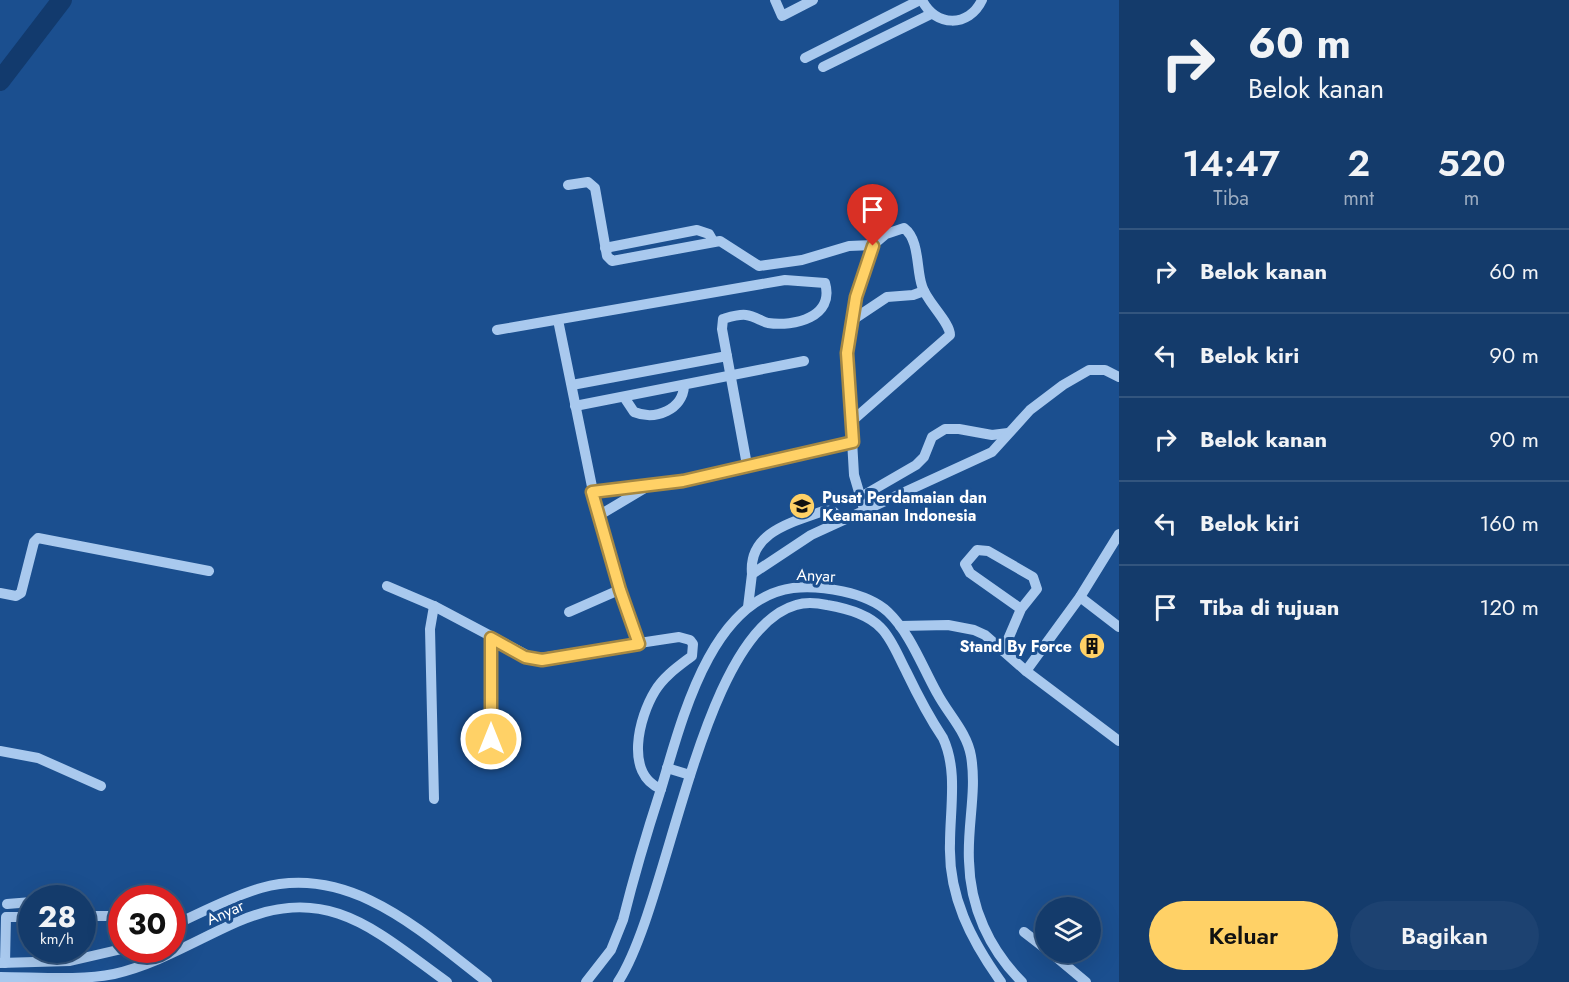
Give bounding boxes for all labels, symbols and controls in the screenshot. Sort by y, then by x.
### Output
text: 60 m [1248,13,1351,74]
icon: right [1149,24,1227,102]
text: Belok kanan [1248,69,1384,108]
text: 14:47 [1182,137,1280,189]
text: 2 [1347,137,1370,189]
text: 520 [1438,137,1506,189]
pin [847,184,898,246]
text: Tiba [1213,184,1249,213]
text: mnt [1343,184,1374,213]
text: m [1464,184,1479,213]
icon: arrive [856,193,889,226]
icon: right [1149,255,1182,288]
text: Belok kanan [1200,255,1327,287]
text: 60 m [1489,255,1539,287]
icon: left [1149,339,1182,372]
text: Belok kiri [1200,339,1299,371]
text: 90 m [1489,339,1539,371]
icon: right [1149,423,1182,456]
text: Belok kanan [1200,423,1327,455]
text: 90 m [1489,423,1539,455]
place label: Pusat Perdamaian dan Keamanan Indonesia [822,486,987,527]
school or university icon: Pusat Perdamaian dan Keamanan Indonesia [787,491,817,521]
icon: left [1149,507,1182,540]
text: Belok kiri [1200,507,1299,539]
text: 160 m [1479,507,1539,539]
street label: Anyar [796,563,837,588]
icon: arrive [1149,591,1182,624]
text: Tiba di tujuan [1200,591,1339,623]
text: 120 m [1480,591,1539,623]
building icon: Stand By Force [1077,631,1107,661]
place label: Stand By Force [959,635,1072,658]
position arrow [459,707,523,771]
speed limit sign: 30 [108,885,186,963]
street label: Anyar [203,894,248,931]
text: 28 [38,895,76,938]
map controls [1035,897,1101,963]
button: layers [1035,897,1101,963]
button: Keluar [1149,901,1338,970]
button: Bagikan [1350,901,1539,970]
text: km/h [40,928,74,950]

